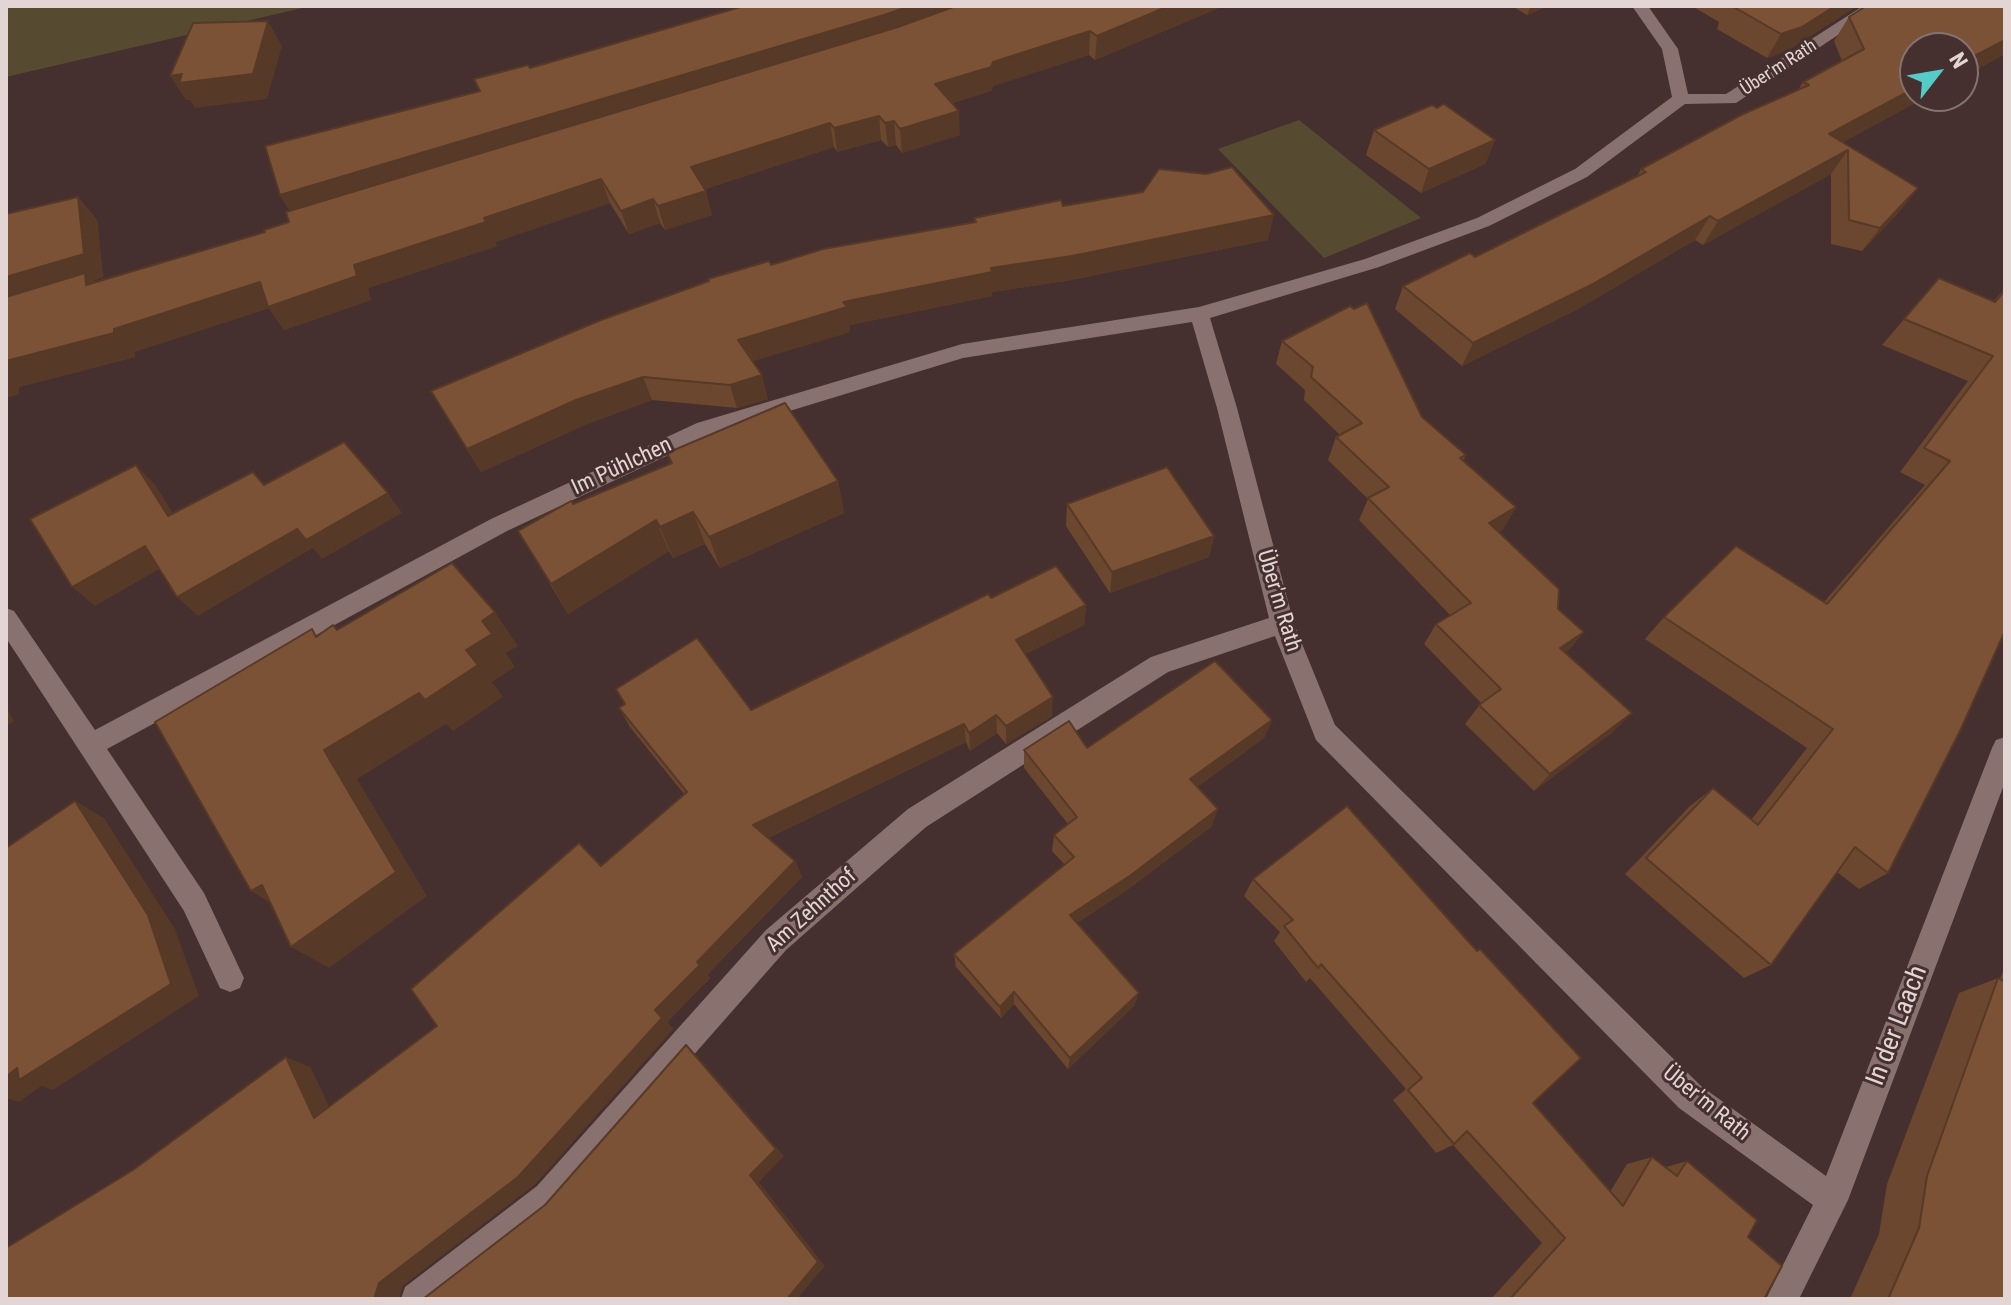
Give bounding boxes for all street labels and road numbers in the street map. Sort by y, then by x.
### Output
street label: Über'm Rath [1737,36,1821,100]
street label: Im Pühlchen [568,432,676,502]
street label: Über'm Rath [1250,547,1306,655]
street label: Am Zehnthof [761,864,863,958]
street label: In der Laach [1861,962,1935,1090]
street label: Über'm Rath [1657,1061,1755,1147]

